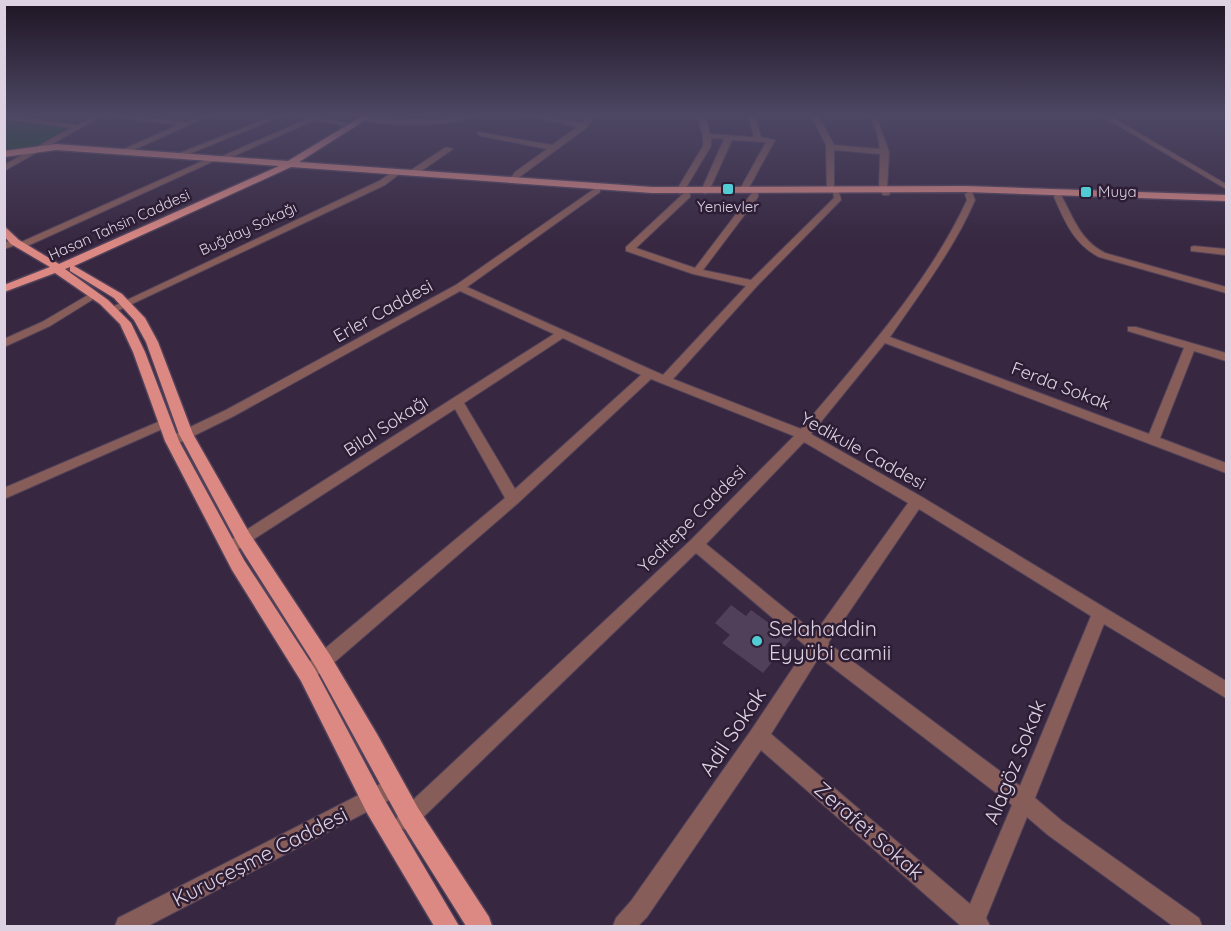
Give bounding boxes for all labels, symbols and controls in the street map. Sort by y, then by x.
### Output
marker: Yenievler [721,182,735,196]
place label: Muya [1098,182,1137,201]
street label: Hasan Tahsin Caddesi [45,185,192,264]
marker: Muya [1079,185,1093,199]
place label: Yenievler [697,197,759,216]
street label: Buğday Sokağı [196,198,300,259]
street label: Erler Caddesi [329,274,436,347]
street label: Ferda Sokak [1008,356,1114,415]
street label: Bilal Sokağı [339,390,432,461]
street label: Yedikule Caddesi [796,407,930,495]
street label: Yeditepe Caddesi [633,460,750,577]
place label: Selahaddin Eyyübi camii [769,615,891,665]
marker: Selahaddin Eyyübi camii [750,634,764,648]
street label: Adil Sokak [693,682,771,781]
street label: Alagöz Sokak [977,696,1051,828]
street label: Zerafet Sokak [809,776,930,885]
street label: Kuruçeşme Caddesi [168,801,352,912]

